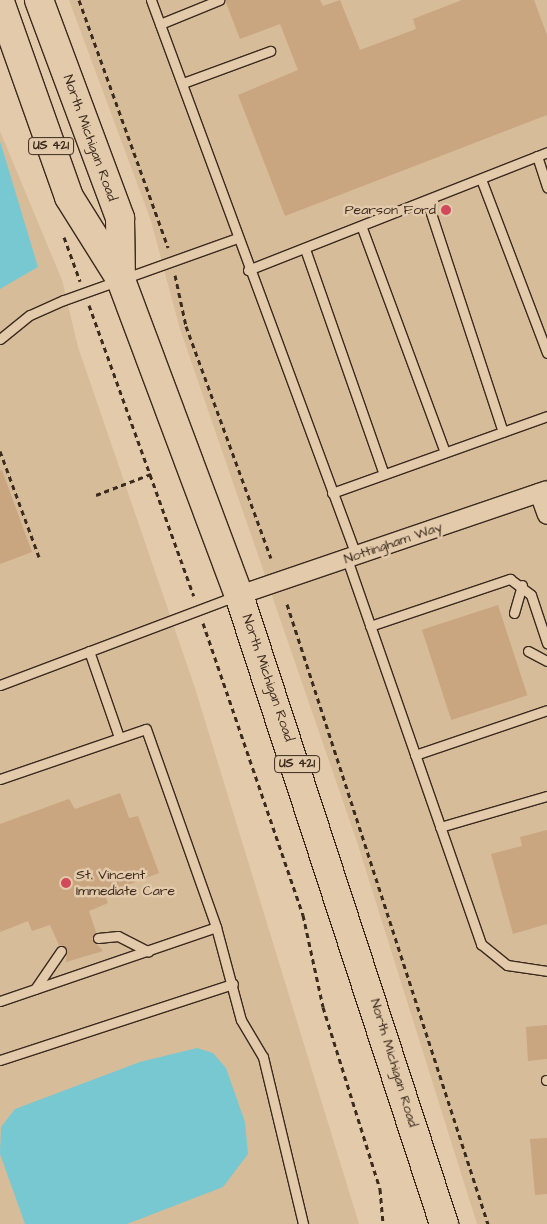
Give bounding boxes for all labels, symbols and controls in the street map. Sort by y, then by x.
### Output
street label: North Michigan Road [59,73,121,203]
road number: US 421 [27,136,75,156]
place label: Pearson Ford [345,202,436,218]
marker: Pearson Ford [440,204,452,216]
street label: Nottingham Way [342,518,444,568]
street label: North Michigan Road [238,612,298,744]
road number: US 421 [273,754,321,774]
place label: St. Vincent Immediate Care [76,867,175,900]
marker: St. Vincent Immediate Care [60,877,72,889]
street label: North Michigan Road [366,997,422,1129]

